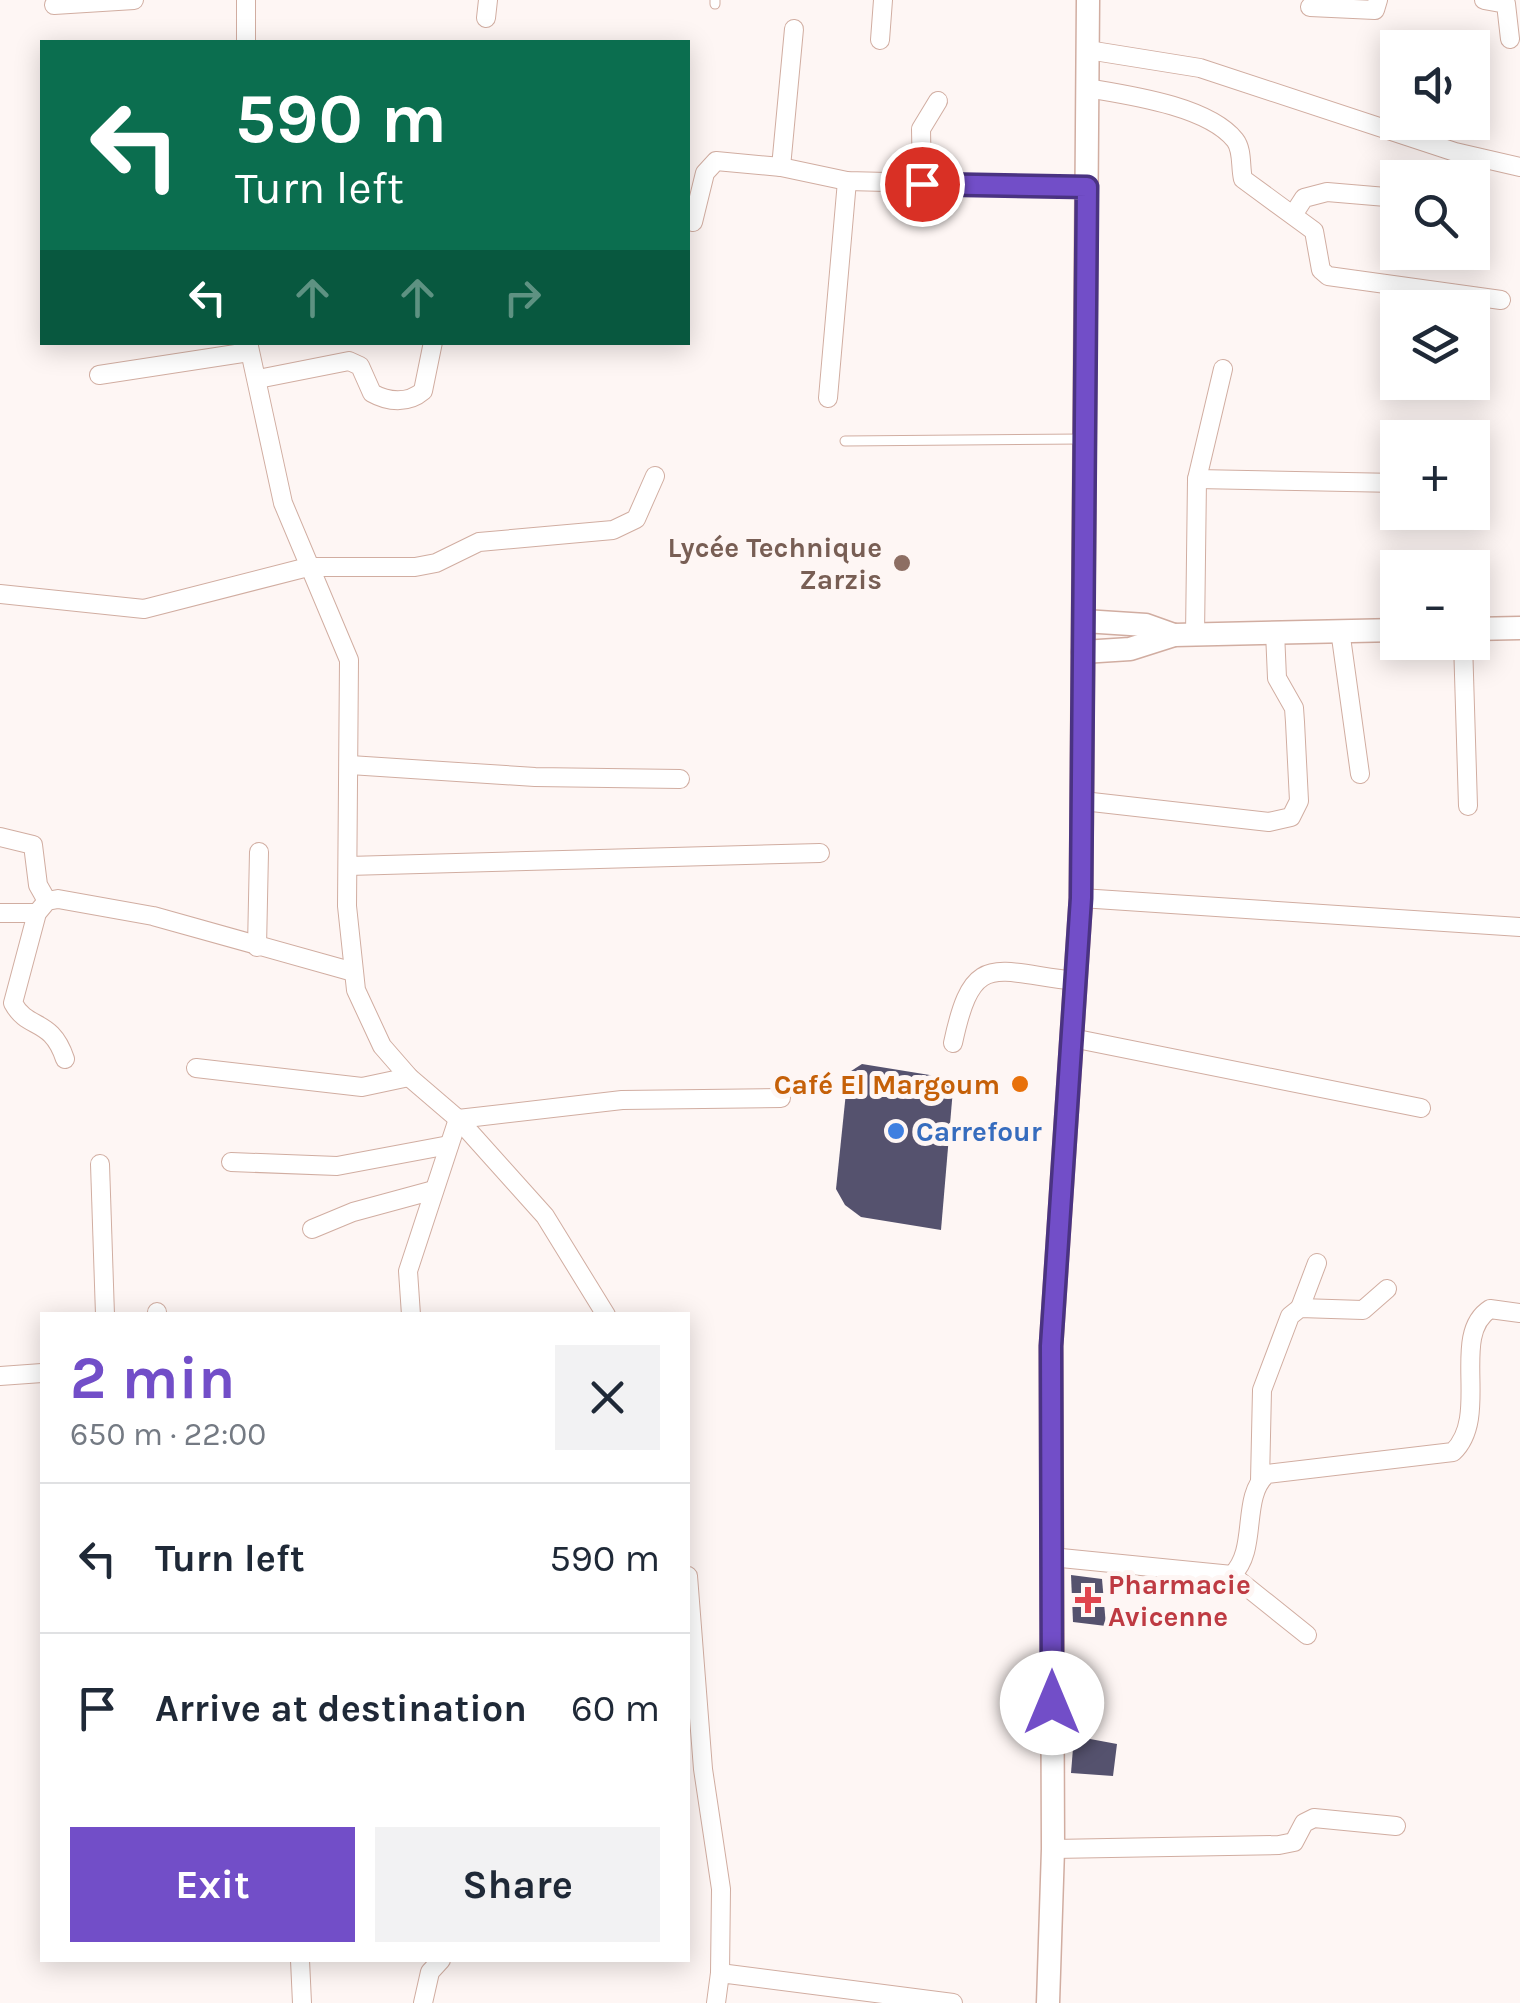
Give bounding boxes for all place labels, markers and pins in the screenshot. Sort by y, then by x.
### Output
pin [880,142,965,227]
place label: Lycée Technique Zarzis [668,531,882,596]
marker: Lycée Technique Zarzis [891,552,913,574]
place label: Café El Margoum [774,1068,1000,1101]
marker: Café El Margoum [1009,1073,1031,1095]
place label: Carrefour [916,1115,1042,1148]
marker: Carrefour [885,1120,907,1142]
place label: Pharmacie Avicenne [1108,1568,1251,1633]
marker: Pharmacie Avicenne [1077,1589,1099,1611]

